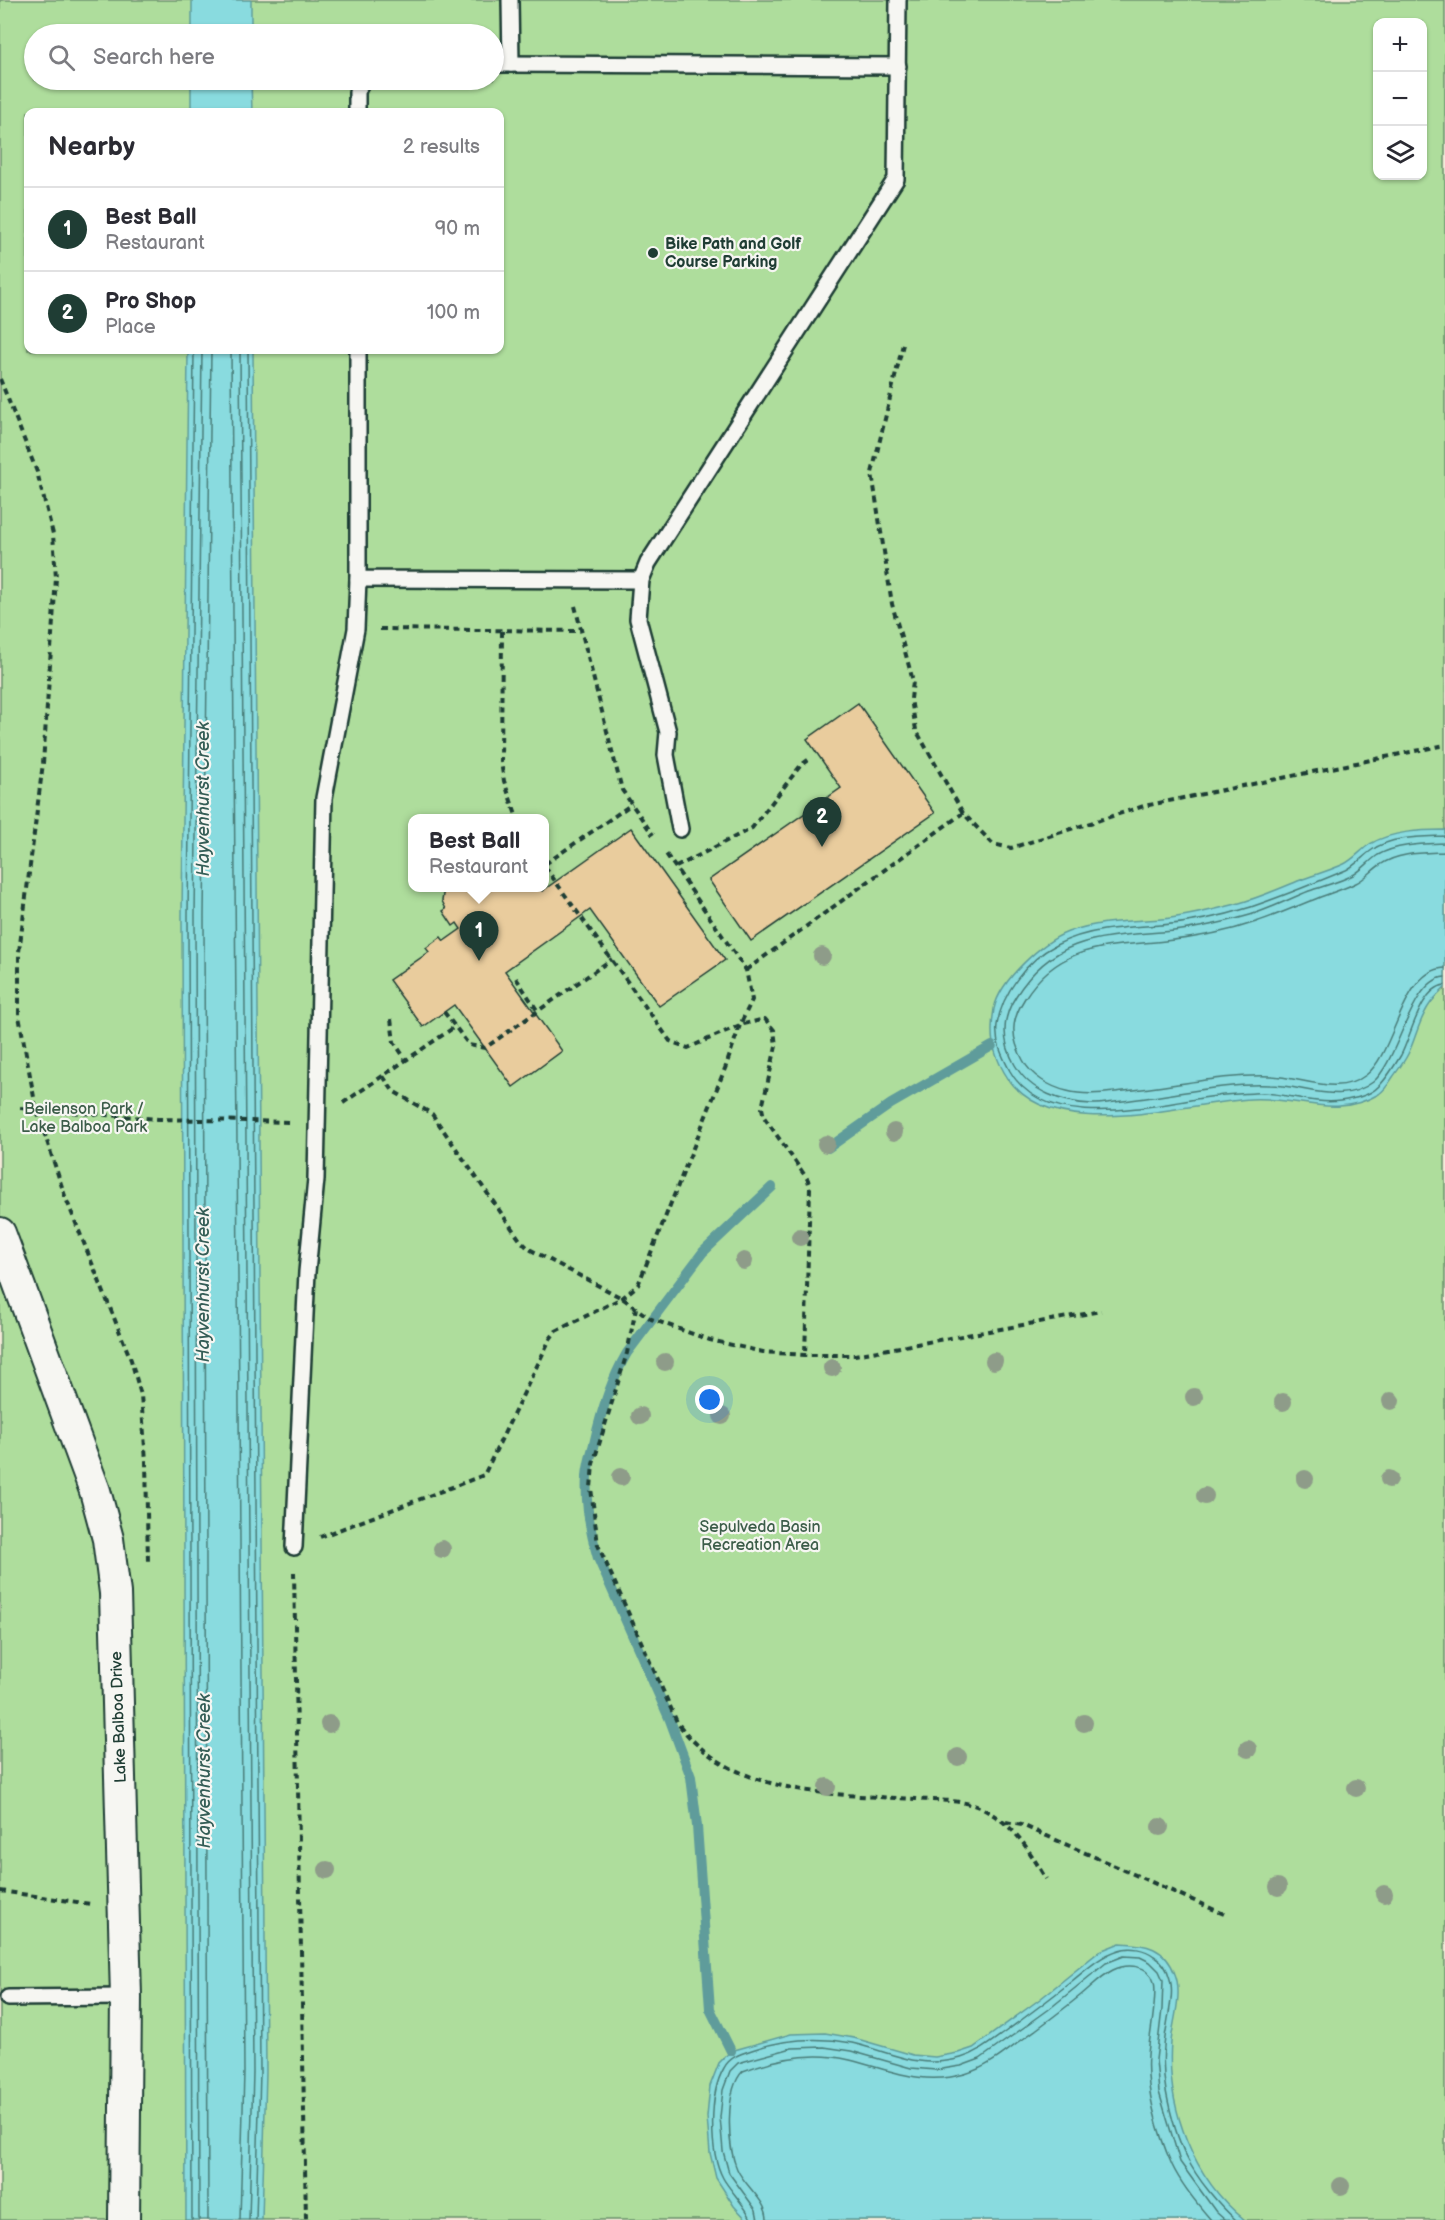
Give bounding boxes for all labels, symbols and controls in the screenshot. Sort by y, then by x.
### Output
map controls [1373,18,1427,180]
button: + [1373,18,1427,72]
search box [24,24,504,90]
icon: search [45,41,78,74]
text: Search here [93,44,215,71]
button: − [1373,72,1427,126]
button: layers [1373,126,1427,180]
text: Nearby [48,132,135,163]
text: 2 results [403,135,480,159]
text: Best Ball [105,204,196,231]
text: 1 [63,217,72,241]
text: 90 m [435,217,480,241]
text: Restaurant [105,231,205,255]
place label: Bike Path and Golf Course Parking [665,235,802,272]
marker: Bike Path and Golf Course Parking [646,246,660,260]
text: Pro Shop [105,288,196,315]
text: 2 [62,301,73,325]
text: 100 m [427,301,480,325]
text: Place [105,315,156,339]
water label: Hayvenhurst Creek [193,720,214,876]
pin: 2 [802,798,842,847]
popup [408,814,549,892]
text: Best Ball [429,828,520,855]
text: Restaurant [429,855,528,879]
pin: 1 [460,912,498,961]
park label: Beilenson Park / Lake Balboa Park [21,1100,147,1137]
water label: Hayvenhurst Creek [193,1206,214,1362]
your location [695,1385,724,1414]
park label: Sepulveda Basin Recreation Area [699,1518,821,1555]
street label: Lake Balboa Drive [107,1650,131,1783]
water label: Hayvenhurst Creek [194,1692,215,1848]

